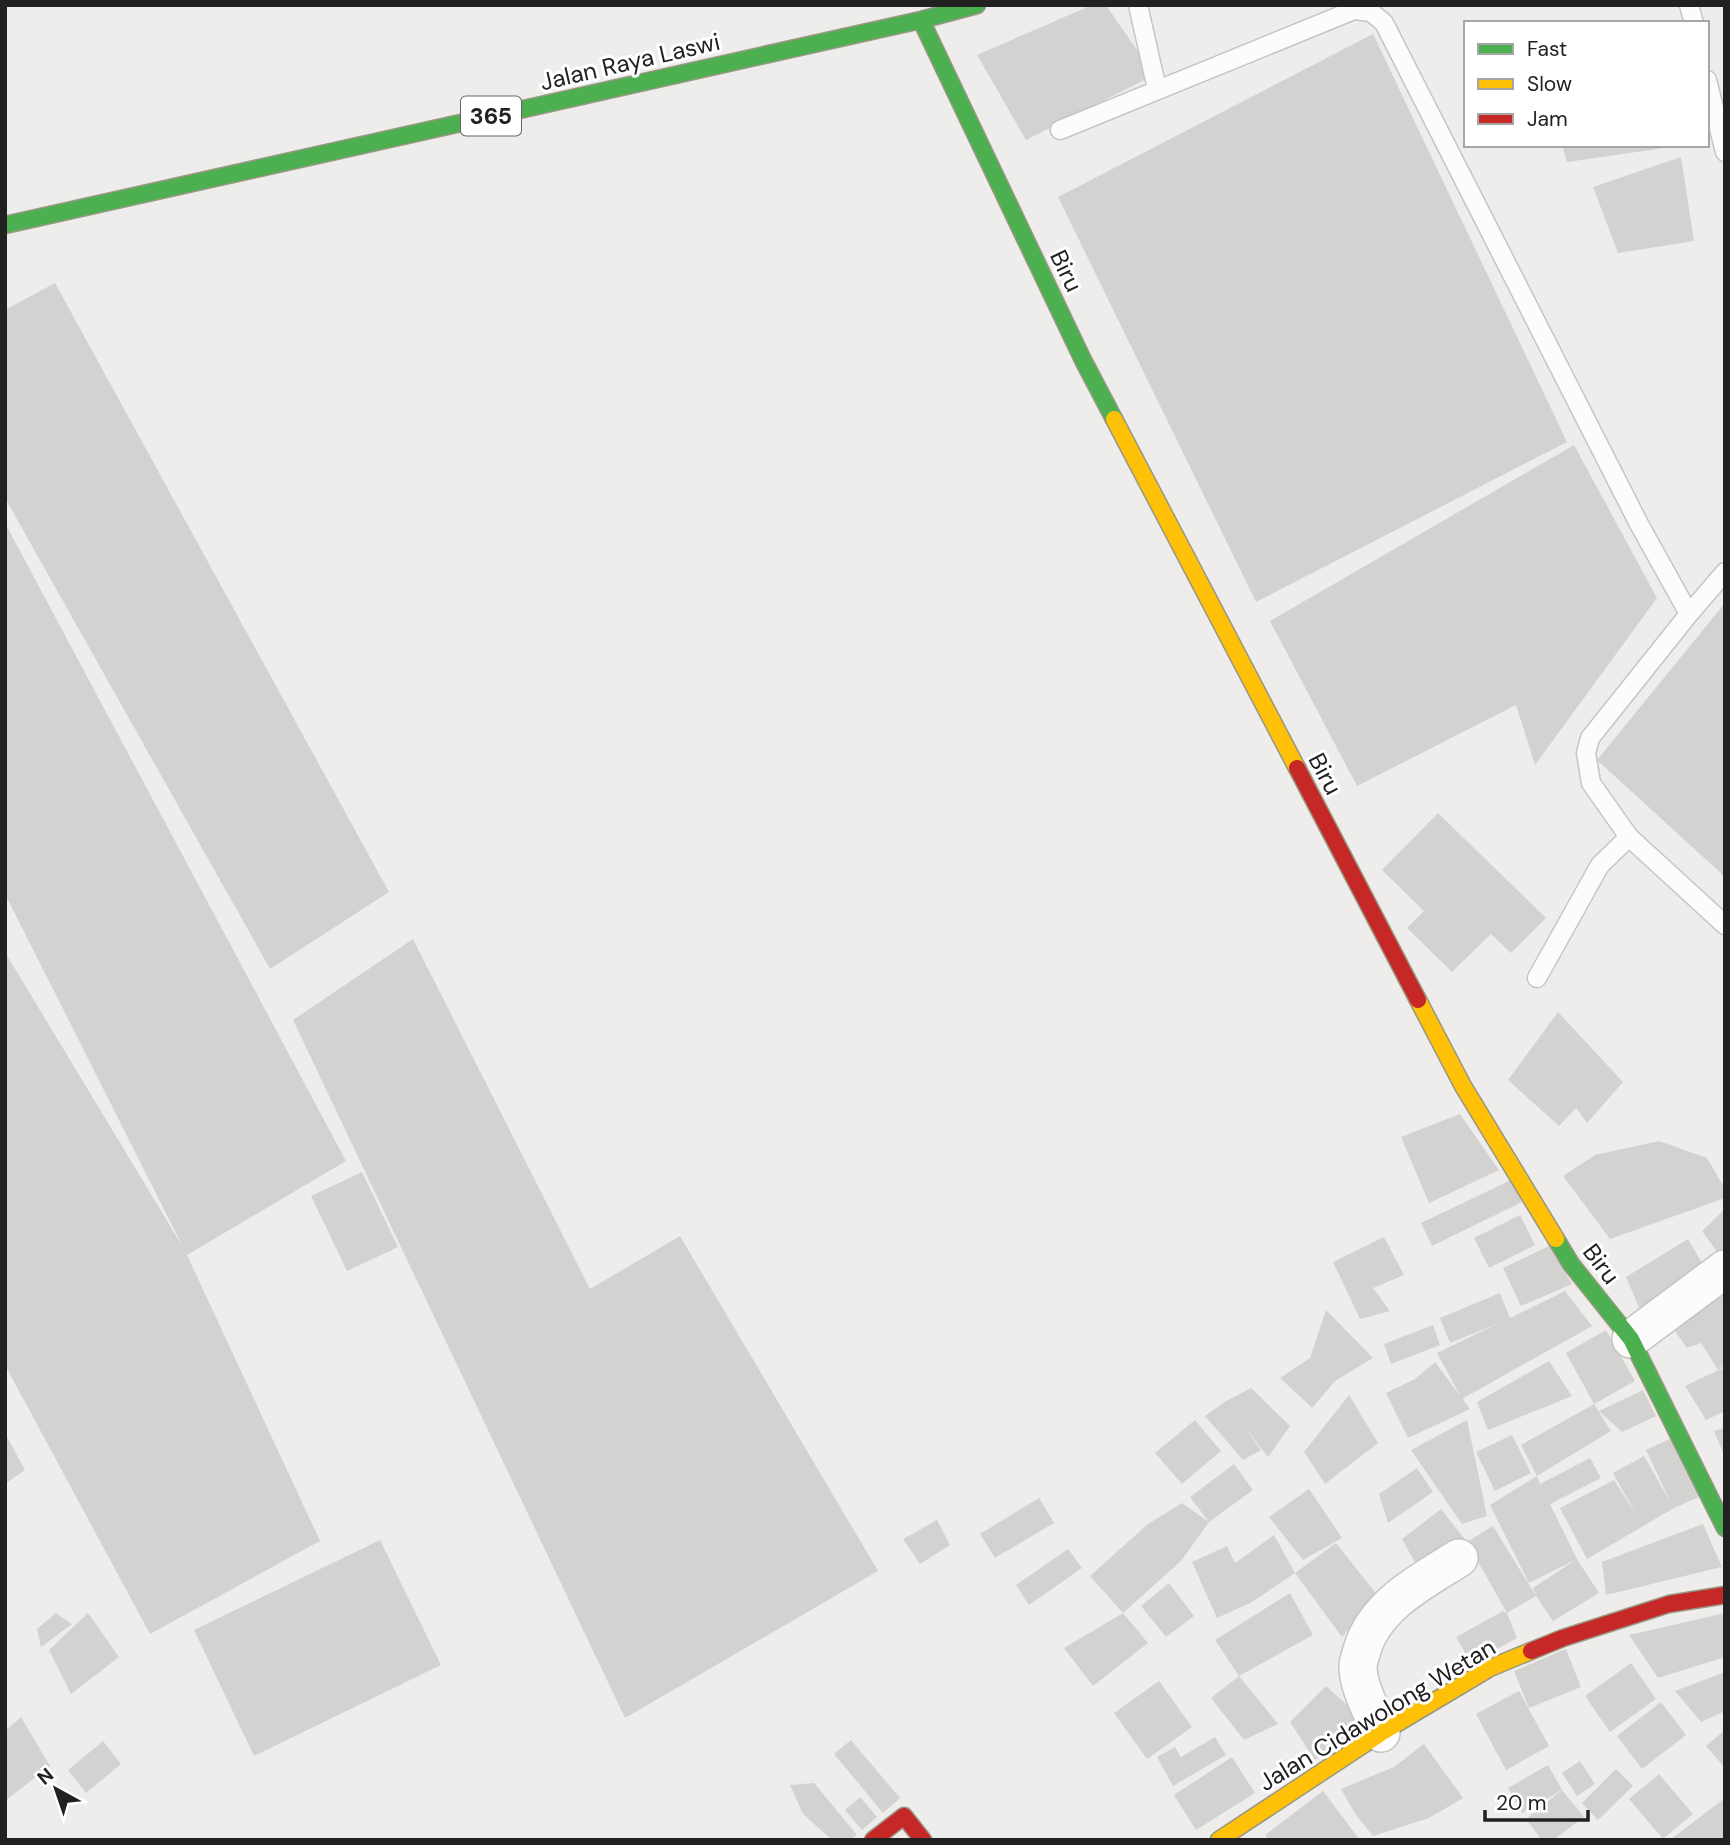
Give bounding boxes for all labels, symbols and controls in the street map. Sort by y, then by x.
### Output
legend [1464,21,1709,147]
street label: Jalan Raya Laswi [537,26,723,97]
text: Fast [1527,35,1567,63]
text: Slow [1527,70,1572,98]
road number: 365 [461,97,521,136]
text: Jam [1527,105,1568,133]
street label: Biru [1043,245,1090,297]
street label: Biru [1302,748,1349,800]
street label: Biru [1576,1237,1627,1290]
street label: Jalan Cidawolong Wetan [1253,1631,1501,1798]
north arrow [21,1754,91,1824]
text: N [32,1762,59,1790]
scale bar [1485,1778,1588,1822]
text: 20 m [1496,1789,1547,1817]

